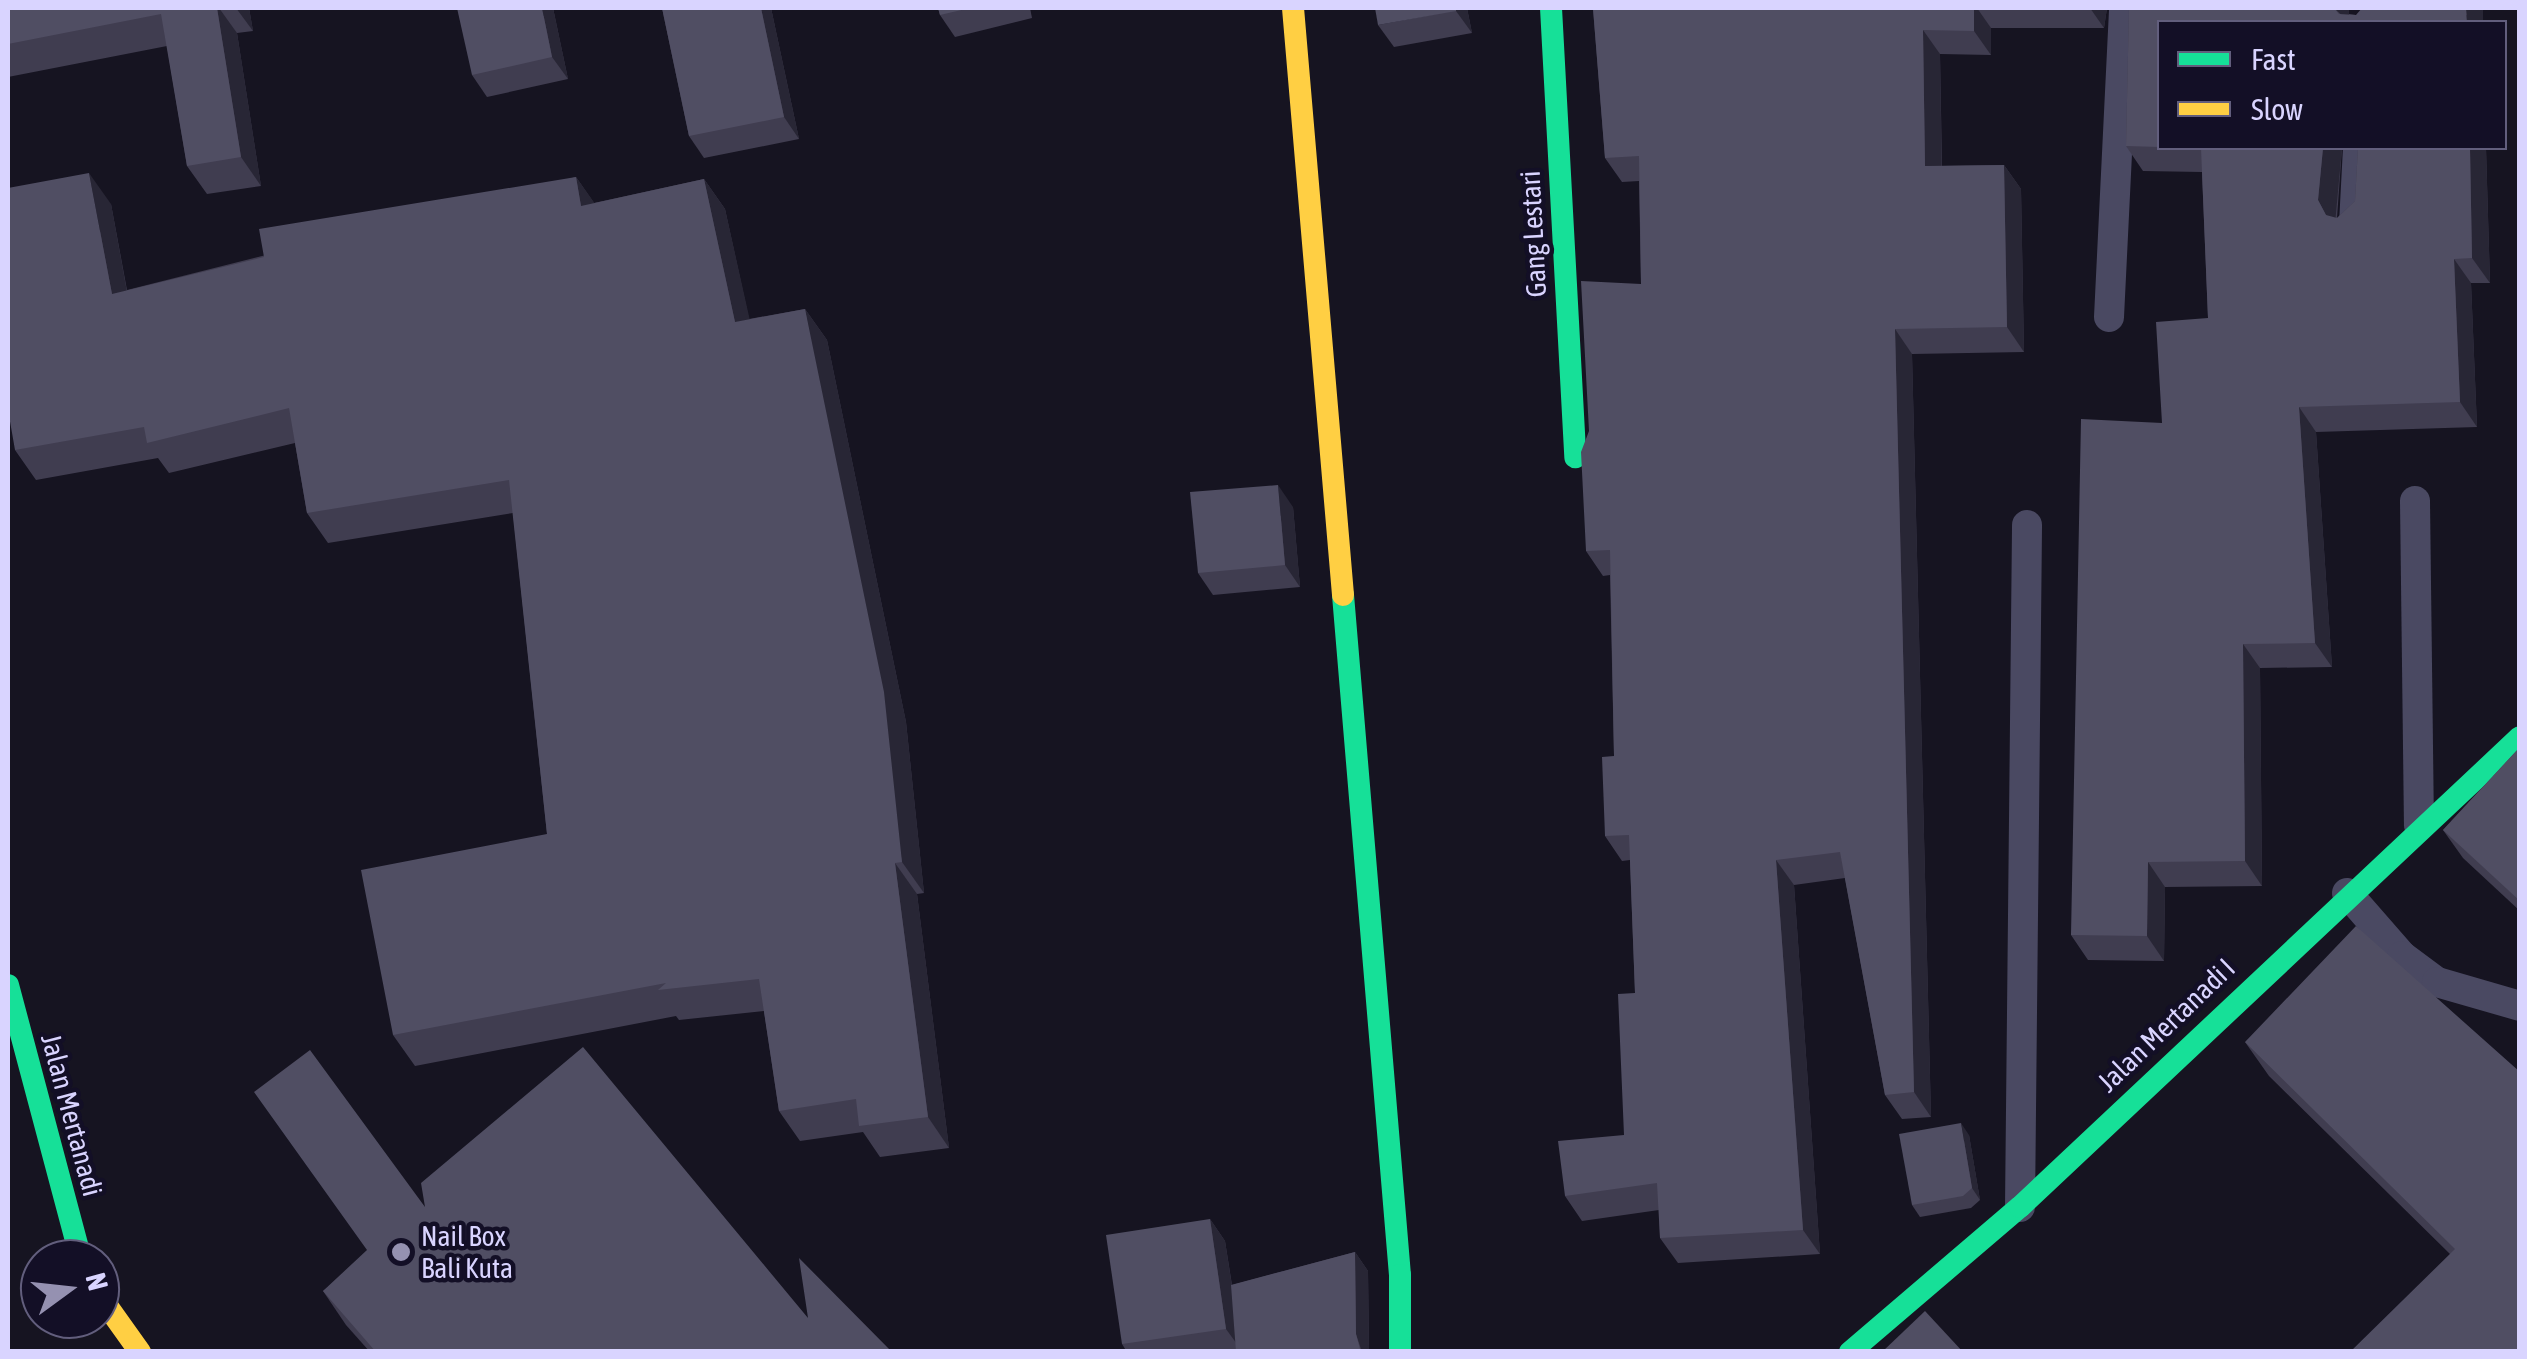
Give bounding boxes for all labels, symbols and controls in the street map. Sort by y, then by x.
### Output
legend [2157,20,2507,150]
text: Fast [2251,42,2296,76]
text: Slow [2251,92,2303,126]
street label: Gang Lestari [1513,170,1553,298]
street label: Jalan Mertanadi I [2090,951,2242,1099]
street label: Jalan Mertanadi [34,1030,110,1200]
place label: Nail Box Bali Kuta [421,1219,513,1285]
north arrow [20,1239,120,1339]
marker: Nail Box Bali Kuta [390,1241,412,1263]
text: N [79,1270,115,1294]

